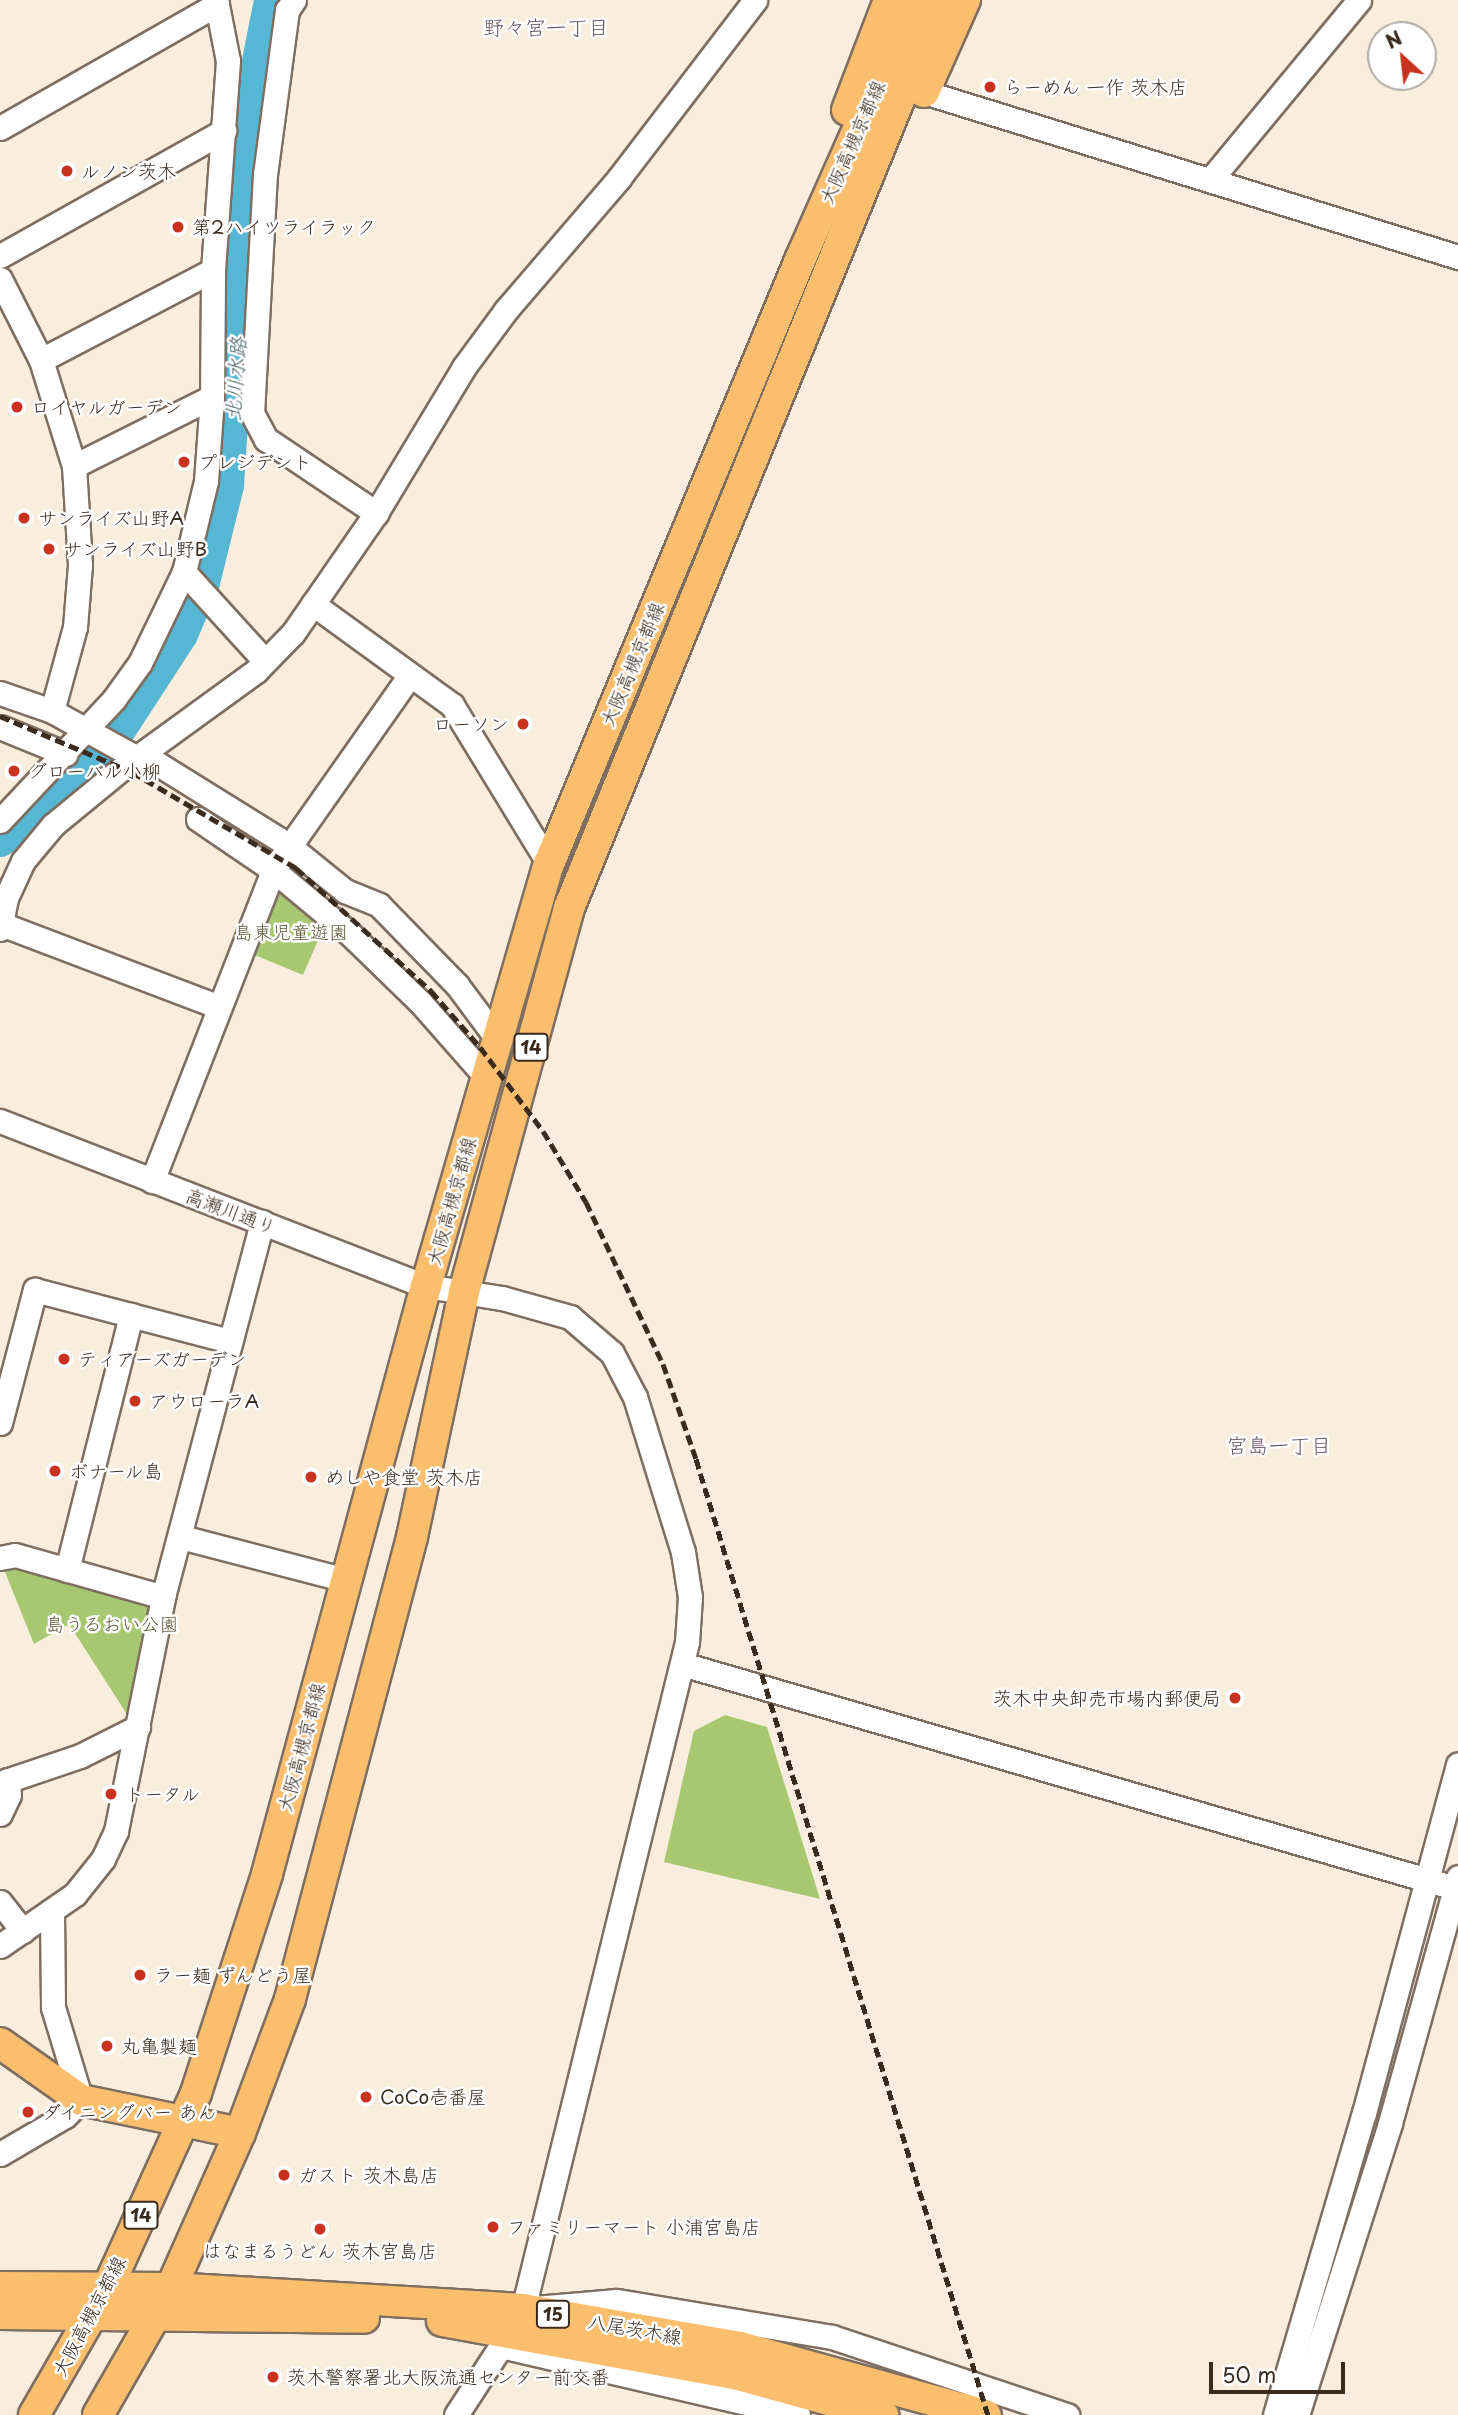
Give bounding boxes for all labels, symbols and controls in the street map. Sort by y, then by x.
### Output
district label: 野々宮一丁目 [483,13,609,39]
north arrow [1367,21,1437,91]
text: N [1380,23,1406,55]
place label: らーめん 一作 茨木店 [1004,76,1187,98]
street label: 大阪高槻京都線 [815,77,889,207]
marker: らーめん 一作 茨木店 [982,79,998,95]
place label: ルノン茨木 [81,160,176,182]
marker: ルノン茨木 [59,163,75,179]
place label: 第2ハイツライラック [192,216,376,238]
marker: 第2ハイツライラック [170,219,186,235]
water label: 北川水路 [219,336,249,422]
place label: ロイヤルガーデン [31,396,183,418]
marker: ロイヤルガーデン [9,399,25,415]
place label: プレジデント [198,451,312,473]
marker: プレジデント [176,454,192,470]
place label: サンライズ山野A [38,507,186,529]
marker: サンライズ山野A [16,510,32,526]
place label: サンライズ山野B [63,538,209,560]
marker: サンライズ山野B [41,541,57,557]
street label: 大阪高槻京都線 [596,598,668,730]
place label: ローソン [433,713,509,735]
marker: ローソン [515,716,531,732]
place label: グローバル小柳 [28,760,161,782]
marker: グローバル小柳 [6,763,22,779]
park label: 島東児童遊園 [234,921,348,943]
road number: 14 [514,1032,548,1062]
street label: 大阪高槻京都線 [422,1134,480,1268]
street label: 高瀬川通り [183,1183,279,1239]
place label: ティアーズガーデン [78,1348,248,1370]
marker: ティアーズガーデン [56,1351,72,1367]
place label: アウローラA [149,1390,259,1412]
marker: アウローラA [127,1393,143,1409]
district label: 宮島一丁目 [1227,1431,1331,1457]
place label: ボナール島 [69,1460,164,1482]
marker: ボナール島 [47,1463,63,1479]
place label: めしや食堂 茨木店 [325,1466,483,1488]
marker: めしや食堂 茨木店 [303,1469,319,1485]
park label: 島うるおい公園 [46,1613,178,1635]
street label: 大阪高槻京都線 [273,1680,329,1814]
place label: 茨木中央卸売市場内郵便局 [993,1687,1221,1709]
marker: 茨木中央卸売市場内郵便局 [1227,1690,1243,1706]
place label: トータル [125,1783,201,1805]
marker: トータル [103,1786,119,1802]
place label: ラー麺 ずんどう屋 [154,1964,312,1986]
marker: ラー麺 ずんどう屋 [132,1967,148,1983]
place label: 丸亀製麺 [121,2035,197,2057]
marker: 丸亀製麺 [99,2038,115,2054]
place label: CoCo壱番屋 [380,2086,486,2108]
marker: CoCo壱番屋 [358,2089,374,2105]
place label: ダイニングバー あん [42,2101,219,2123]
marker: ダイニングバー あん [20,2104,36,2120]
place label: ガスト 茨木島店 [298,2164,437,2186]
marker: ガスト 茨木島店 [276,2167,292,2183]
road number: 14 [124,2200,158,2230]
place label: ファミリーマート 小浦宮島店 [507,2216,760,2238]
marker: ファミリーマート 小浦宮島店 [485,2219,501,2235]
marker: はなまるうどん 茨木宮島店 [312,2221,328,2237]
place label: はなまるうどん 茨木宮島店 [203,2240,437,2262]
street label: 大阪高槻京都線 [48,2252,130,2380]
road number: 15 [536,2300,570,2328]
street label: 八尾茨木線 [586,2310,684,2348]
scale bar [1213,2348,1350,2392]
text: 50 m [1222,2358,1276,2390]
place label: 茨木警察署北大阪流通センター前交番 [287,2366,610,2388]
marker: 茨木警察署北大阪流通センター前交番 [265,2369,281,2385]

